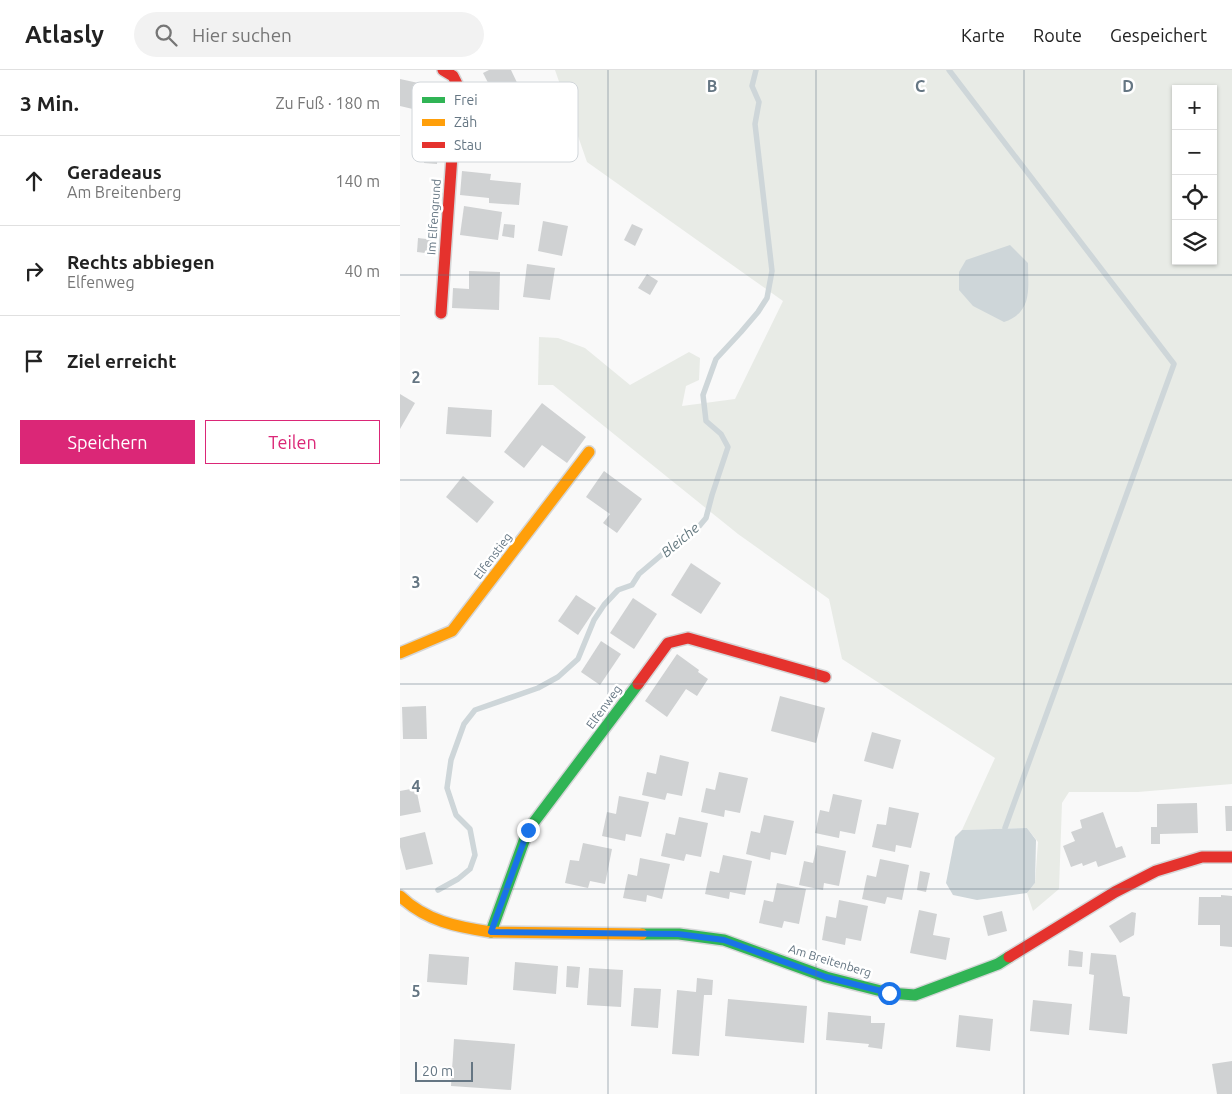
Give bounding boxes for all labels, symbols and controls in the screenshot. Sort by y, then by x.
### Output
search box [134,12,484,57]
text: Atlasly [25,21,104,48]
icon: search [152,21,180,49]
text: Hier suchen [192,24,292,46]
text: Karte [961,25,1005,45]
text: Route [1033,25,1082,45]
text: Gespeichert [1110,25,1207,45]
text: B [707,77,717,95]
text: C [915,77,925,95]
text: D [1122,77,1134,95]
legend [412,82,578,162]
map controls [1172,85,1217,265]
button: + [1172,85,1217,130]
text: 3 Min. [20,91,79,115]
text: Frei [454,92,478,108]
text: Zu Fuß · 180 m [275,94,380,112]
text: Zäh [454,114,477,130]
button: − [1172,130,1217,175]
text: Stau [454,137,482,153]
text: Geradeaus [67,161,162,183]
icon: ahead [20,167,48,195]
text: 140 m [335,172,380,190]
button: locate [1172,175,1217,220]
street label: Im Elfengrund [424,178,443,255]
text: Am Breitenberg [67,183,181,201]
button: layers [1172,220,1217,265]
text: Rechts abbiegen [67,251,215,273]
icon: right [20,257,48,285]
text: 40 m [344,262,380,280]
text: Elfenweg [67,273,135,291]
icon: arrive [20,347,48,375]
text: Ziel erreicht [67,350,176,372]
text: 2 [411,368,421,386]
button: Speichern [20,420,195,464]
button: Teilen [205,420,380,464]
water label: Bleiche [658,520,702,560]
street label: Elfenstieg [471,530,514,581]
text: 3 [411,573,421,591]
street label: Elfenweg [583,682,624,731]
text: 4 [411,777,421,795]
route end [517,819,540,842]
street label: Am Breitenberg [787,942,873,979]
text: 5 [411,982,421,1000]
route start [878,982,901,1005]
scale bar [415,1059,472,1082]
text: 20 m [422,1063,453,1079]

